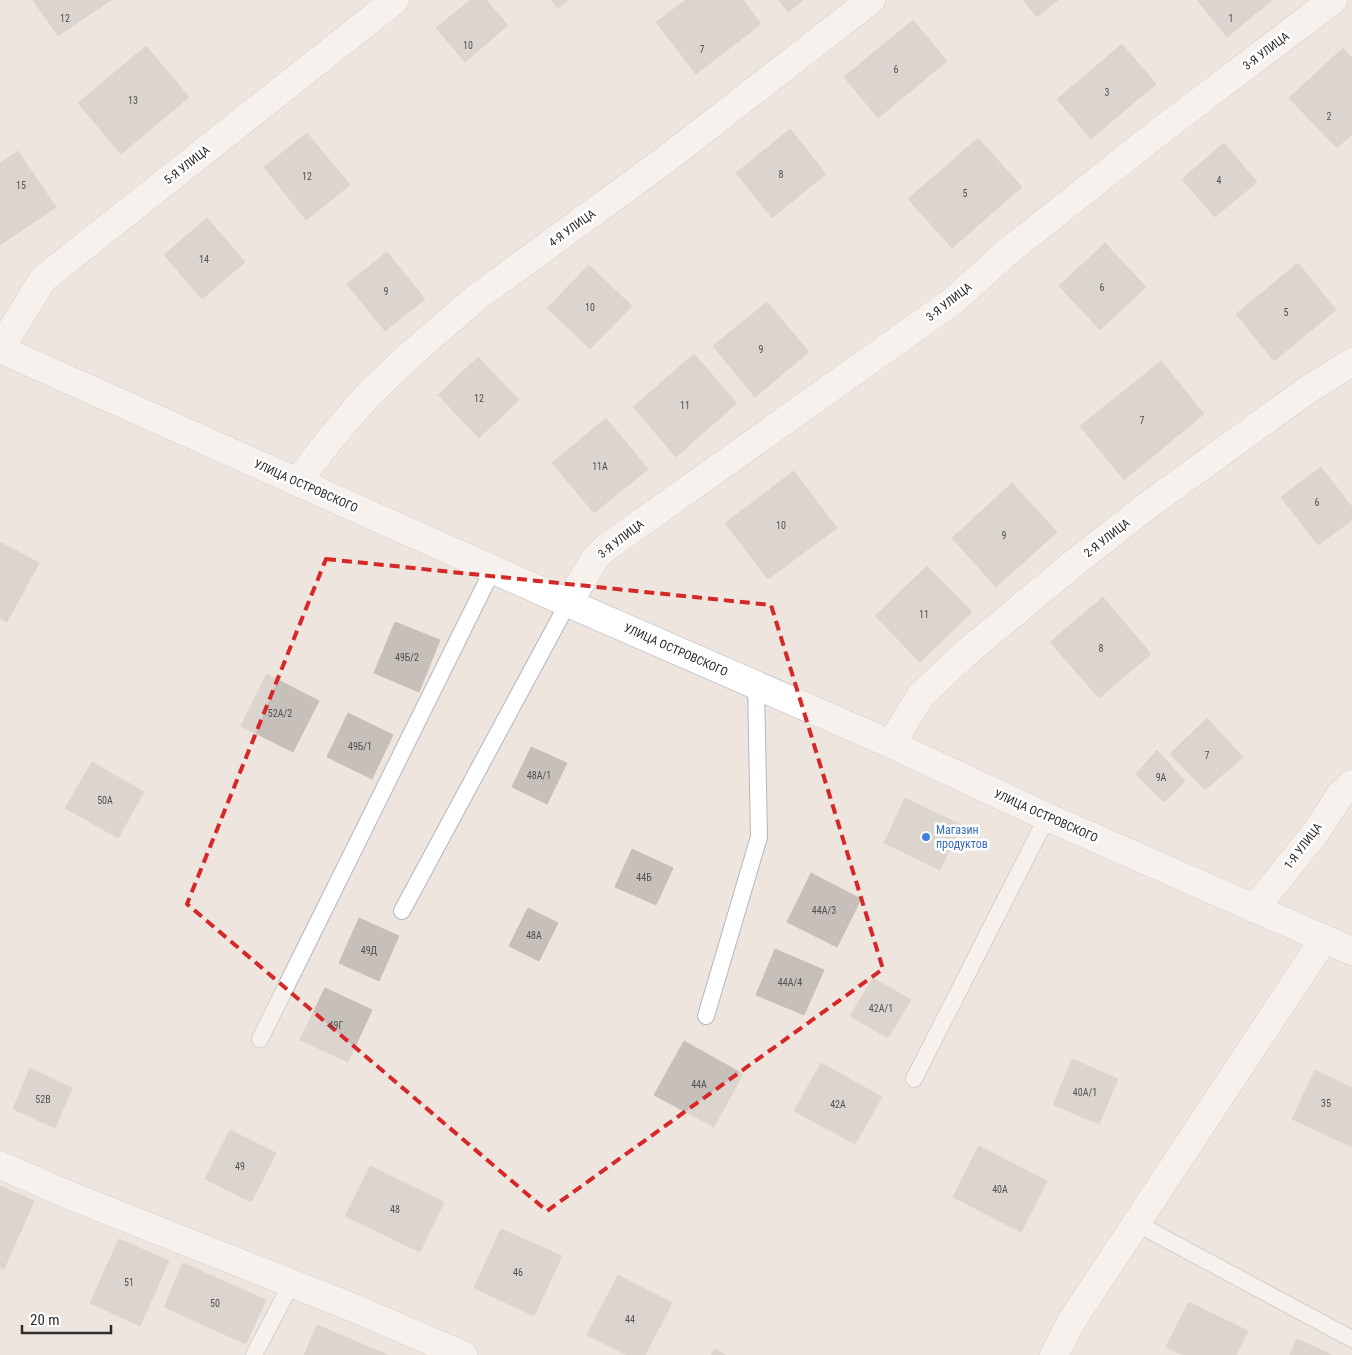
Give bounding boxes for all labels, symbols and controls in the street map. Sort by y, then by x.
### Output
house number: 12 [60,13,70,24]
house number: 1 [1229,13,1233,24]
street label: 3-Я УЛИЦА [1240,29,1292,73]
house number: 10 [463,40,473,51]
house number: 7 [700,44,705,55]
house number: 6 [894,64,899,75]
house number: 3 [1105,87,1110,98]
house number: 13 [128,95,138,106]
house number: 2 [1327,111,1332,122]
street label: 5-Я УЛИЦА [161,143,213,187]
house number: 8 [779,169,784,180]
house number: 12 [302,171,312,182]
house number: 4 [1217,175,1222,186]
house number: 15 [16,180,26,191]
house number: 5 [963,188,968,199]
street label: 4-Я УЛИЦА [546,206,598,250]
house number: 14 [199,254,209,265]
street label: 3-Я УЛИЦА [923,280,975,324]
house number: 6 [1100,282,1105,293]
house number: 9 [384,286,389,297]
house number: 10 [585,302,595,313]
house number: 5 [1284,307,1289,318]
house number: 9 [759,344,764,355]
house number: 12 [474,393,484,404]
house number: 11 [680,400,690,411]
house number: 7 [1140,415,1145,426]
street label: УЛИЦА ОСТРОВСКОГО [252,457,360,515]
house number: 11А [592,461,608,472]
house number: 6 [1315,497,1320,508]
street label: 2-Я УЛИЦА [1081,516,1133,560]
street label: 3-Я УЛИЦА [595,517,647,561]
house number: 10 [776,520,786,531]
house number: 9 [1002,530,1007,541]
house number: 11 [919,609,929,620]
street label: УЛИЦА ОСТРОВСКОГО [622,621,730,679]
house number: 8 [1099,643,1104,654]
house number: 49Б/2 [395,652,419,663]
house number: 52А/2 [268,708,292,719]
house number: 49Б/1 [348,741,372,752]
house number: 7 [1205,750,1210,761]
house number: 48А/1 [527,770,551,781]
house number: 9А [1156,772,1167,783]
street label: УЛИЦА ОСТРОВСКОГО [992,787,1100,845]
house number: 50А [97,795,113,806]
street label: 1-Я УЛИЦА [1281,820,1325,872]
place label: Магазин продуктов [936,823,988,851]
marker: Магазин продуктов [920,831,932,843]
house number: 44Б [636,872,652,883]
house number: 44А/3 [812,905,836,916]
house number: 48А [526,930,542,941]
house number: 49Д [361,945,378,956]
house number: 44А/4 [778,977,802,988]
house number: 42А/1 [869,1003,893,1014]
house number: 49Г [329,1020,343,1031]
house number: 44А [691,1079,707,1090]
house number: 40А/1 [1073,1087,1097,1098]
house number: 52В [35,1094,51,1105]
house number: 35 [1321,1098,1331,1109]
house number: 42А [830,1099,846,1110]
house number: 49 [235,1161,245,1172]
house number: 40А [992,1184,1008,1195]
house number: 48 [390,1204,400,1215]
house number: 46 [513,1267,523,1278]
house number: 51 [124,1277,134,1288]
house number: 50 [210,1298,220,1309]
scale bar [22,1302,111,1334]
text: 20 m [30,1311,60,1329]
house number: 44 [625,1314,635,1325]

